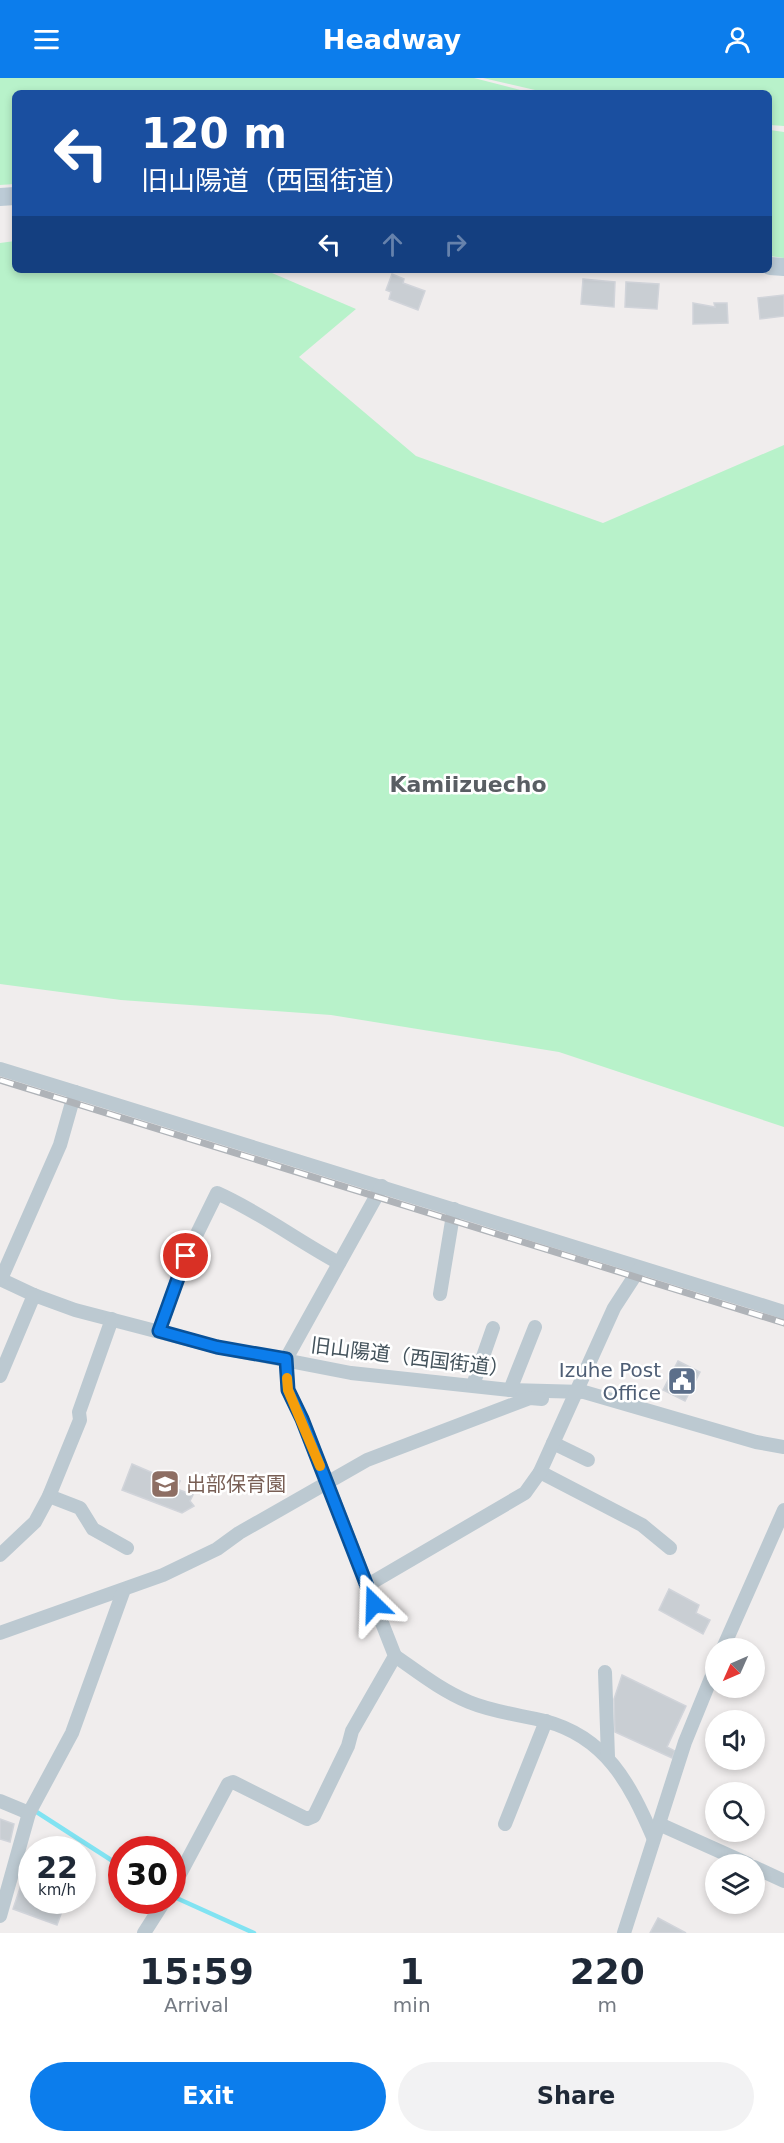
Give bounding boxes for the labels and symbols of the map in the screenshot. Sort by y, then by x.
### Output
district label: Kamiizuecho [389,772,547,797]
pin [160,1230,211,1281]
street label: 旧山陽道（西国街道） [309,1333,511,1381]
place label: Izuhe Post Office [559,1358,661,1405]
public building icon: Izuhe Post Office [666,1365,698,1397]
school or university icon: 出部保育園 [149,1468,181,1500]
place label: 出部保育園 [186,1472,286,1496]
position arrow [342,1572,406,1636]
north arrow [705,1638,765,1698]
speed limit sign: 30 [108,1836,186,1914]

